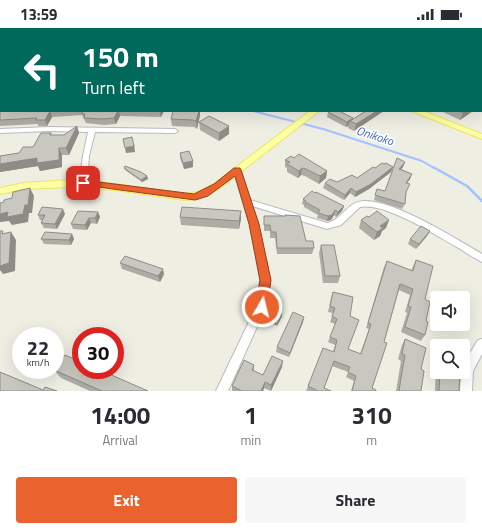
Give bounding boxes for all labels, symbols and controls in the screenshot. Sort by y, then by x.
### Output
text: 13:59 [20,3,57,26]
text: 150 m [82,35,159,78]
icon: left [16,44,68,96]
text: Turn left [82,74,145,101]
water label: Onikoko [354,121,397,151]
pin [66,166,100,200]
icon: arrive [72,172,94,194]
position arrow [241,286,283,328]
map controls [430,291,470,379]
button: sound [430,291,470,331]
speed limit sign: 30 [72,327,124,379]
text: 22 [27,332,49,363]
button: search [430,339,470,379]
text: km/h [27,355,49,370]
text: 14:00 [90,397,150,433]
text: 1 [244,397,258,433]
text: 310 [351,397,392,433]
text: Arrival [103,430,138,450]
text: min [240,430,261,450]
text: m [366,430,377,450]
button: Exit [16,477,237,523]
button: Share [245,477,466,523]

